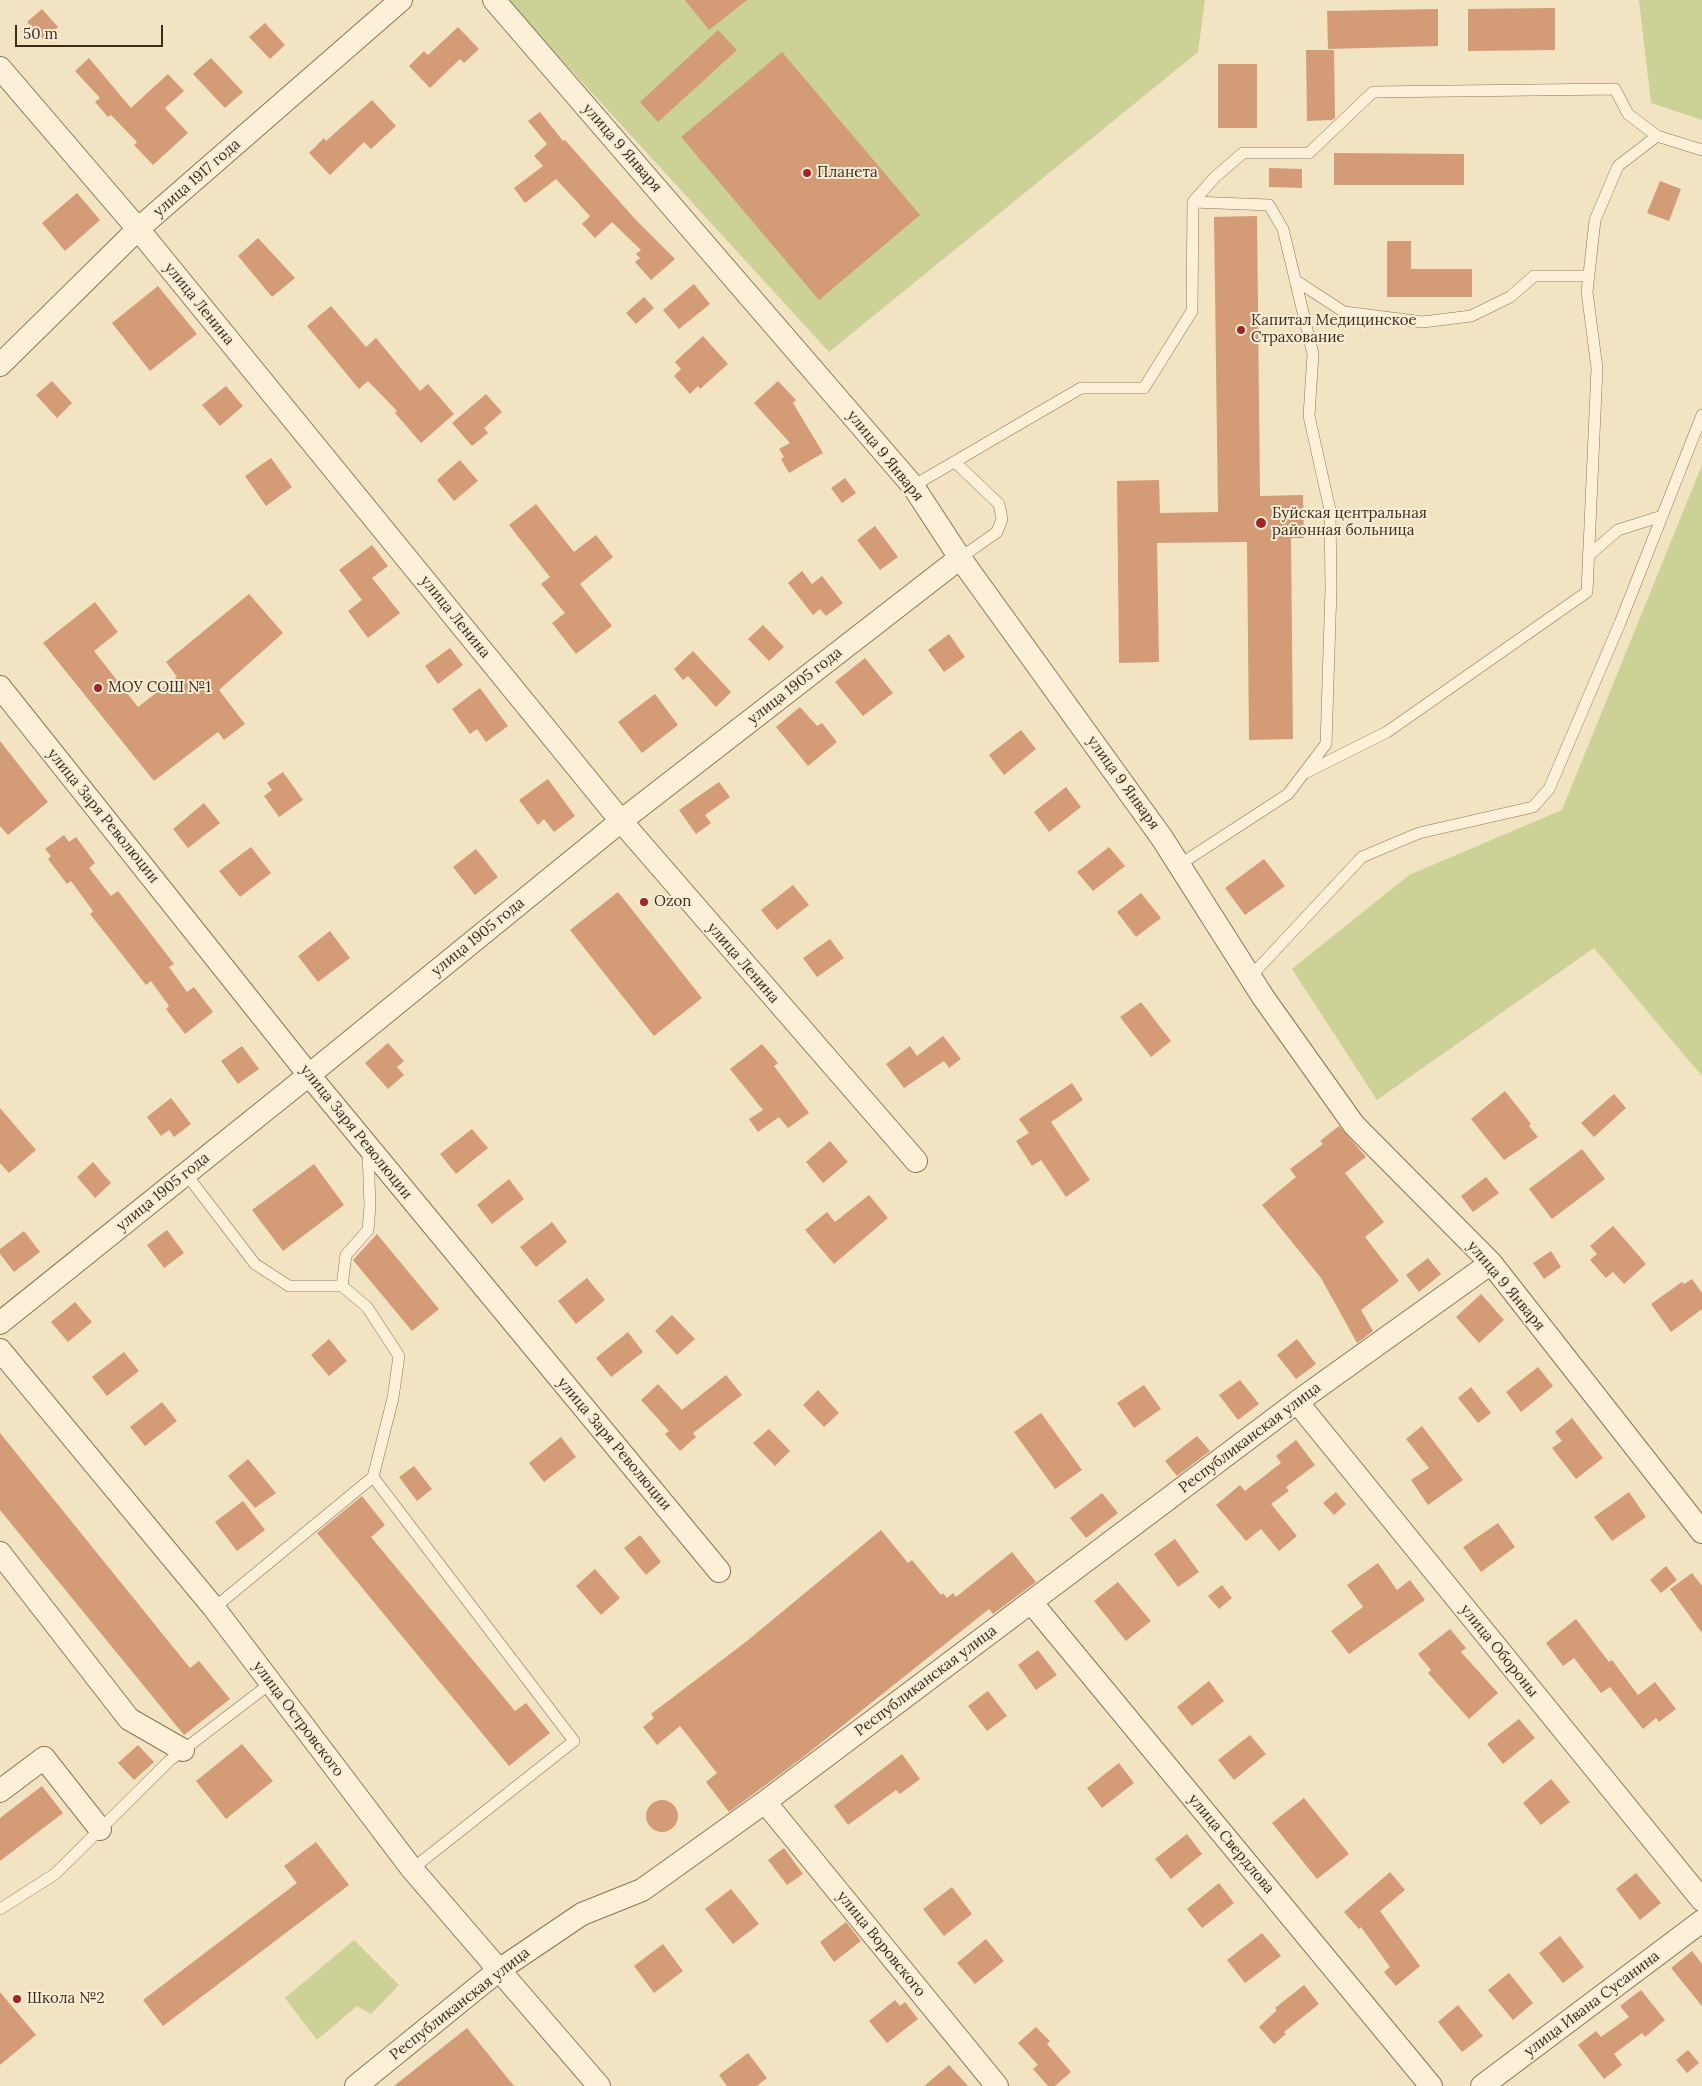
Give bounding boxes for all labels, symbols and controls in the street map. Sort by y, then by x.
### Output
scale bar [18,15,165,47]
text: 50 m [23,24,58,43]
street label: улица 9 Января [579,100,665,196]
street label: улица 1917 года [150,135,244,221]
place label: Планета [817,164,878,182]
marker: Планета [801,167,813,179]
street label: улица Ленина [160,259,238,349]
place label: Капитал Медицинское Страхование [1251,312,1417,347]
marker: Капитал Медицинское Страхование [1235,324,1247,336]
street label: улица 9 Января [843,407,927,505]
place label: Буйская центральная районная больница [1272,505,1427,540]
marker: Буйская центральная районная больница [1254,516,1268,530]
street label: улица Ленина [416,572,494,662]
street label: улица 1905 года [744,644,846,728]
place label: МОУ СОШ №1 [108,679,211,697]
marker: МОУ СОШ №1 [92,682,104,694]
street label: улица 9 Января [1083,733,1163,833]
street label: улица Заря Революции [43,745,163,887]
place label: Ozon [654,893,691,911]
street label: улица 1905 года [428,894,528,980]
marker: Ozon [638,896,650,908]
street label: улица Ленина [703,919,783,1007]
street label: улица Заря Революции [296,1061,416,1203]
street label: улица 1905 года [113,1149,213,1235]
street label: улица 9 Января [1463,1237,1549,1335]
street label: улица Заря Революции [553,1374,675,1514]
street label: Республиканская улица [1176,1379,1324,1497]
street label: улица Обороны [1456,1601,1542,1701]
street label: Республиканская улица [852,1622,1000,1740]
street label: улица Островского [249,1658,347,1780]
street label: улица Свердлова [1184,1791,1278,1897]
street label: улица Воровского [833,1888,929,2000]
street label: Республиканская улица [386,1944,534,2064]
street label: улица Ивана Сусанина [1521,1947,1663,2061]
place label: Школа №2 [27,1990,105,2008]
marker: Школа №2 [11,1993,23,2005]

